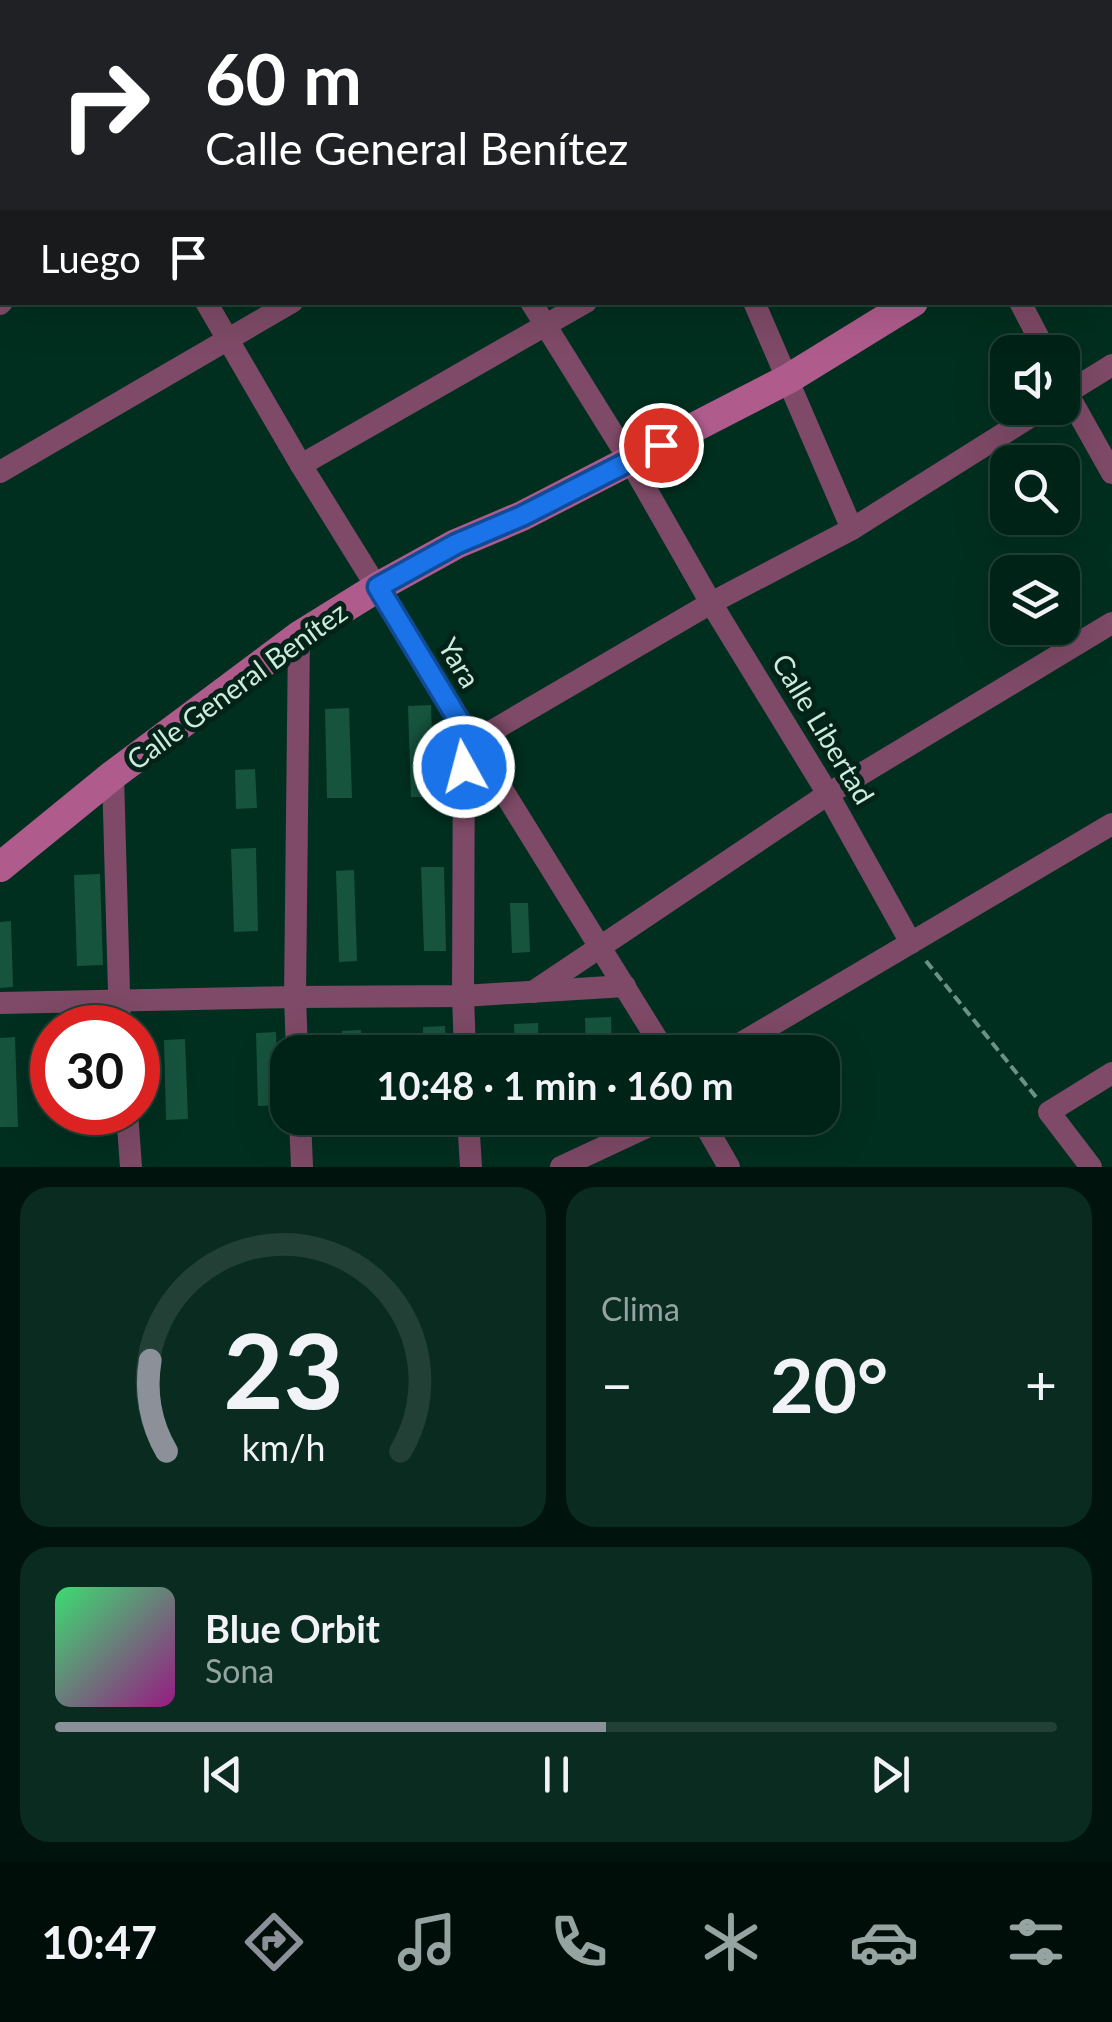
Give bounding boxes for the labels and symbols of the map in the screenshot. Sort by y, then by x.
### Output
pin [619,403,704,488]
street label: Calle General Benítez [120,594,353,776]
street label: Yara [432,631,488,694]
street label: Calle Libertad [766,647,882,810]
position arrow [412,715,516,819]
speed limit sign: 30 [30,1005,160,1135]

